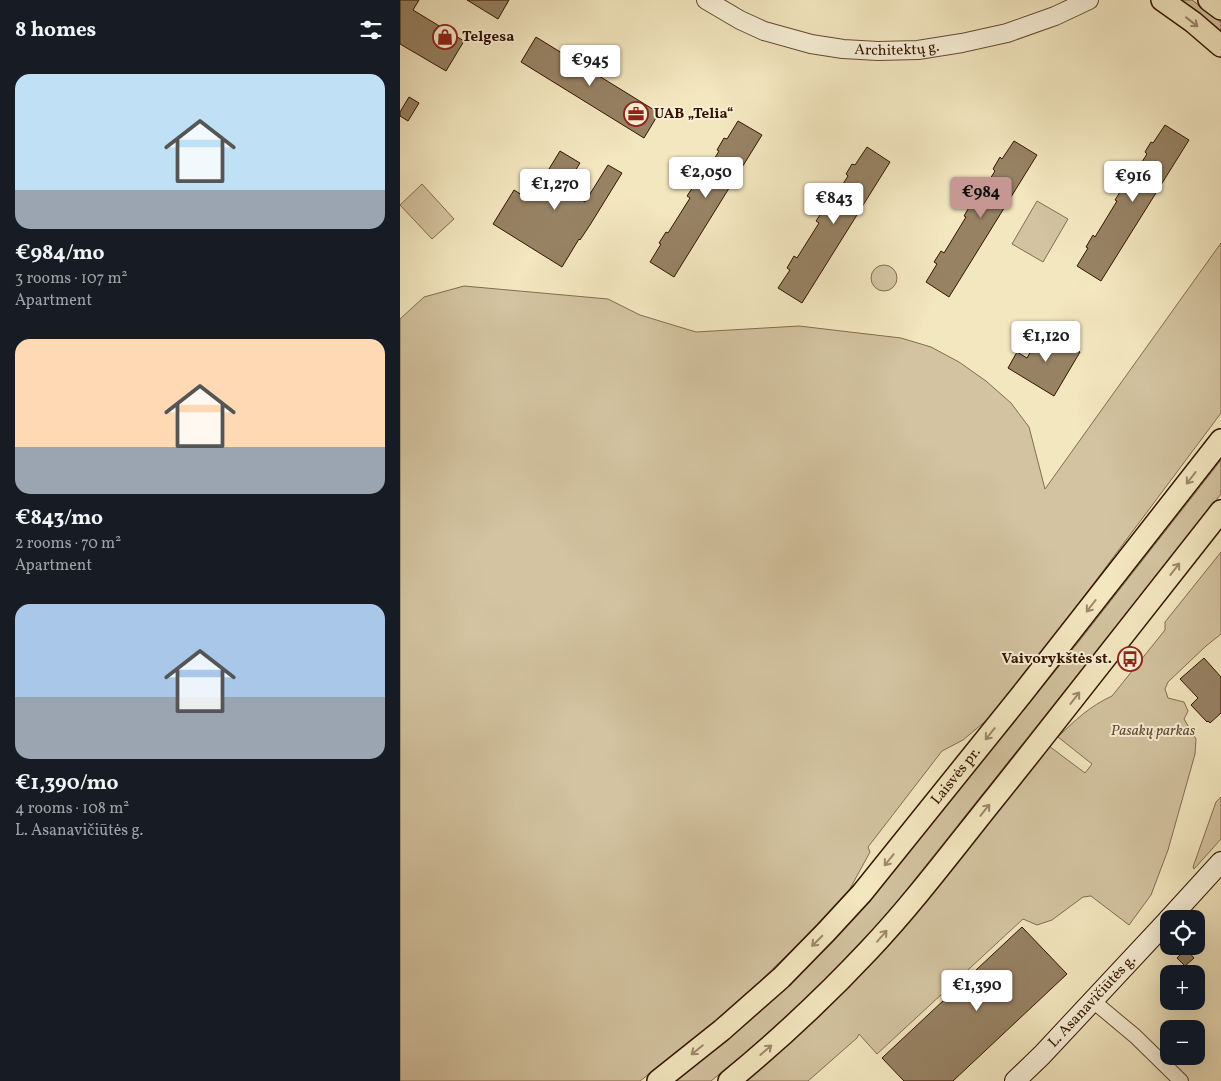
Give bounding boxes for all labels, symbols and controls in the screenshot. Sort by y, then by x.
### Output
text: 8 homes [15,16,96,45]
icon: filters [357,16,385,44]
one-way arrow [1185,17,1198,28]
shop icon: Telgesa [432,24,458,50]
place label: Telgesa [462,27,514,48]
street label: Architektų g. [854,36,941,62]
pin: €945 [560,44,620,87]
text: €945 [571,50,609,72]
office icon: UAB „Telia“ [623,101,649,127]
place label: UAB „Telia“ [654,104,734,125]
icon: home [155,106,245,196]
pin: €2,050 [665,156,747,199]
pin: €916 [1103,160,1163,203]
text: €2,050 [680,162,732,184]
text: €916 [1115,166,1151,188]
pin: €1,270 [514,168,596,211]
text: €1,270 [531,174,579,196]
pin: €984 [951,176,1011,219]
pin: €843 [804,182,864,225]
text: €984 [962,182,1000,204]
text: €843 [815,188,853,210]
text: €984/mo [15,239,105,268]
text: 3 rooms · 107 m² [15,268,128,290]
text: Apartment [15,290,92,312]
pin: €1,120 [1005,320,1087,363]
text: €1,120 [1022,326,1070,348]
icon: home [155,371,245,461]
one-way arrow [1186,471,1196,485]
text: €843/mo [15,504,103,533]
text: 2 rooms · 70 m² [15,533,121,555]
text: Apartment [15,555,92,577]
one-way arrow [1169,563,1180,576]
one-way arrow [1086,599,1096,613]
icon: home [155,636,245,726]
bus stop icon: Vaivorykštės st. [1117,646,1143,672]
place label: Vaivorykštės st. [1002,649,1112,670]
one-way arrow [1069,691,1080,704]
park label: Pasakų parkas [1111,721,1196,742]
one-way arrow [985,727,996,740]
street label: Laisvės pr. [926,743,986,809]
text: €1,390/mo [15,769,119,798]
text: 4 rooms · 108 m² [15,798,129,820]
one-way arrow [979,804,990,817]
text: L. Asanavičiūtės g. [15,820,143,842]
one-way arrow [883,854,894,867]
map controls [1160,910,1205,1065]
button: locate [1160,910,1205,955]
one-way arrow [876,929,887,942]
one-way arrow [811,935,824,947]
street label: L. Asanavičiūtės g. [1043,950,1141,1052]
button: + [1160,965,1205,1010]
pin: €1,390 [936,970,1018,1012]
text: €1,390 [952,975,1002,997]
button: − [1160,1020,1205,1065]
one-way arrow [760,1044,773,1056]
one-way arrow [691,1045,704,1056]

